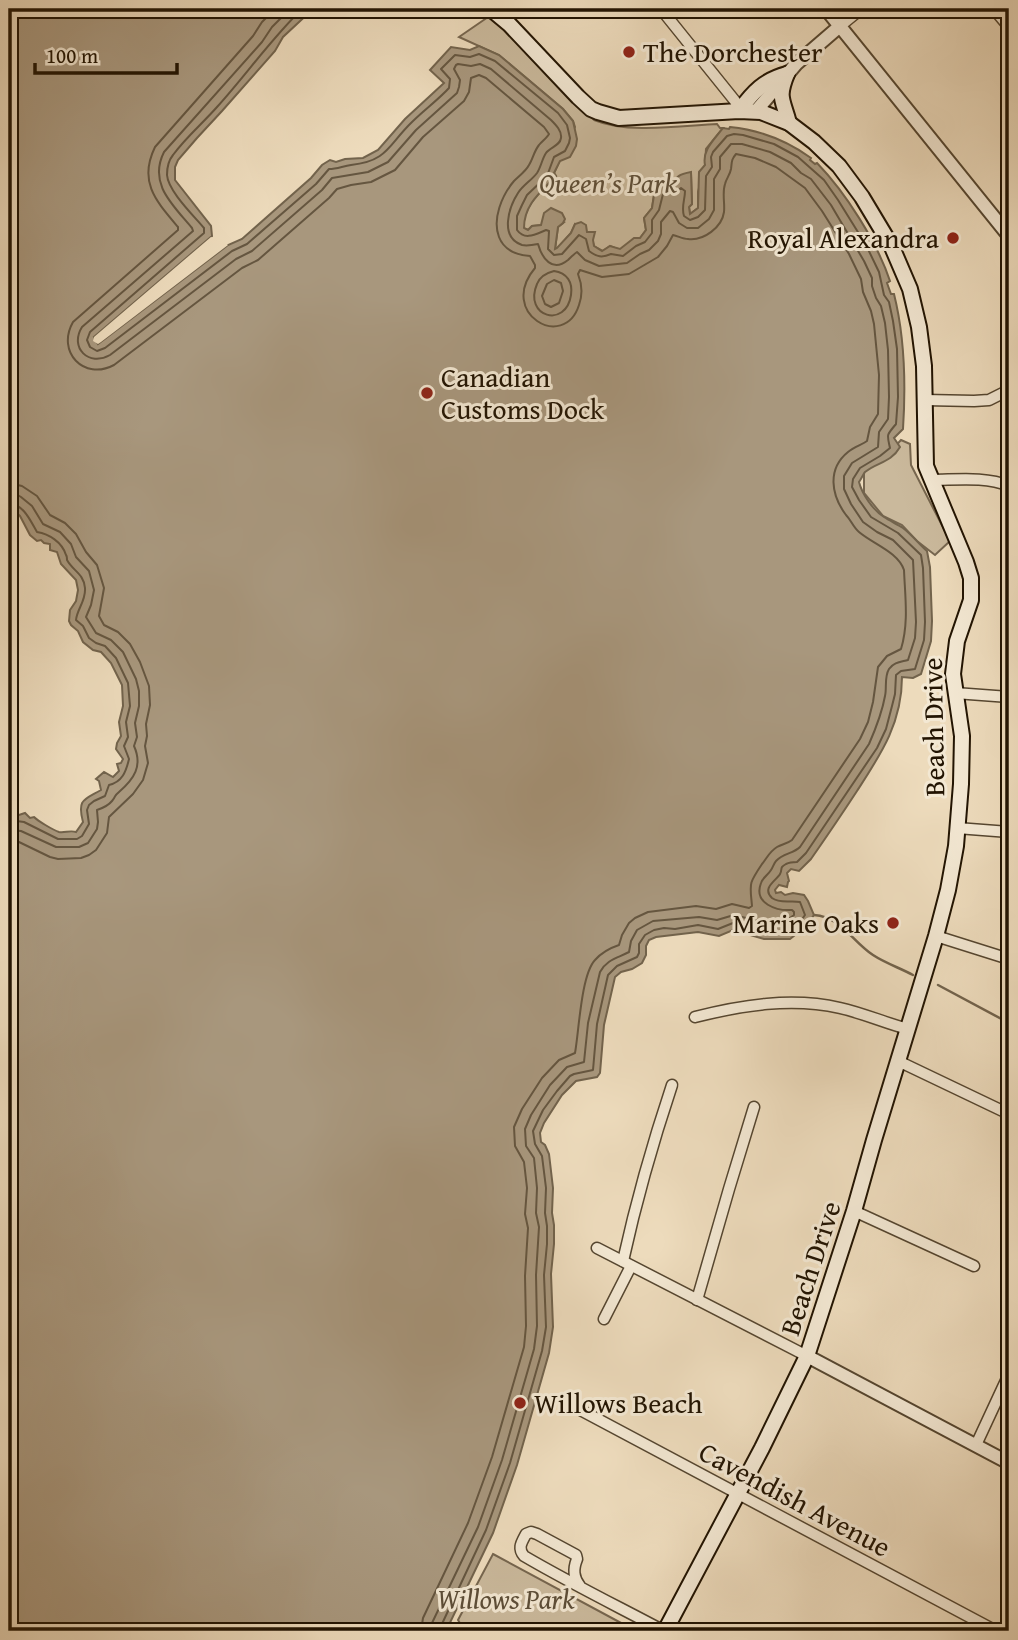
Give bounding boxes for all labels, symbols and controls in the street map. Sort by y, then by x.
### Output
place label: The Dorchester [643,31,823,72]
scale bar [35,32,177,76]
text: 100 m [46,40,98,71]
marker: The Dorchester [621,44,637,60]
park label: Queen’s Park [539,162,677,203]
place label: Royal Alexandra [748,217,940,258]
marker: Royal Alexandra [945,230,961,246]
place label: Canadian Customs Dock [441,356,605,429]
marker: Canadian Customs Dock [419,385,435,401]
street label: Beach Drive [911,657,954,797]
place label: Marine Oaks [733,902,879,943]
marker: Marine Oaks [885,915,901,931]
street label: Beach Drive [769,1195,850,1340]
place label: Willows Beach [534,1382,703,1423]
marker: Willows Beach [512,1395,528,1411]
street label: Cavendish Avenue [692,1431,898,1566]
park label: Willows Park [437,1578,575,1619]

